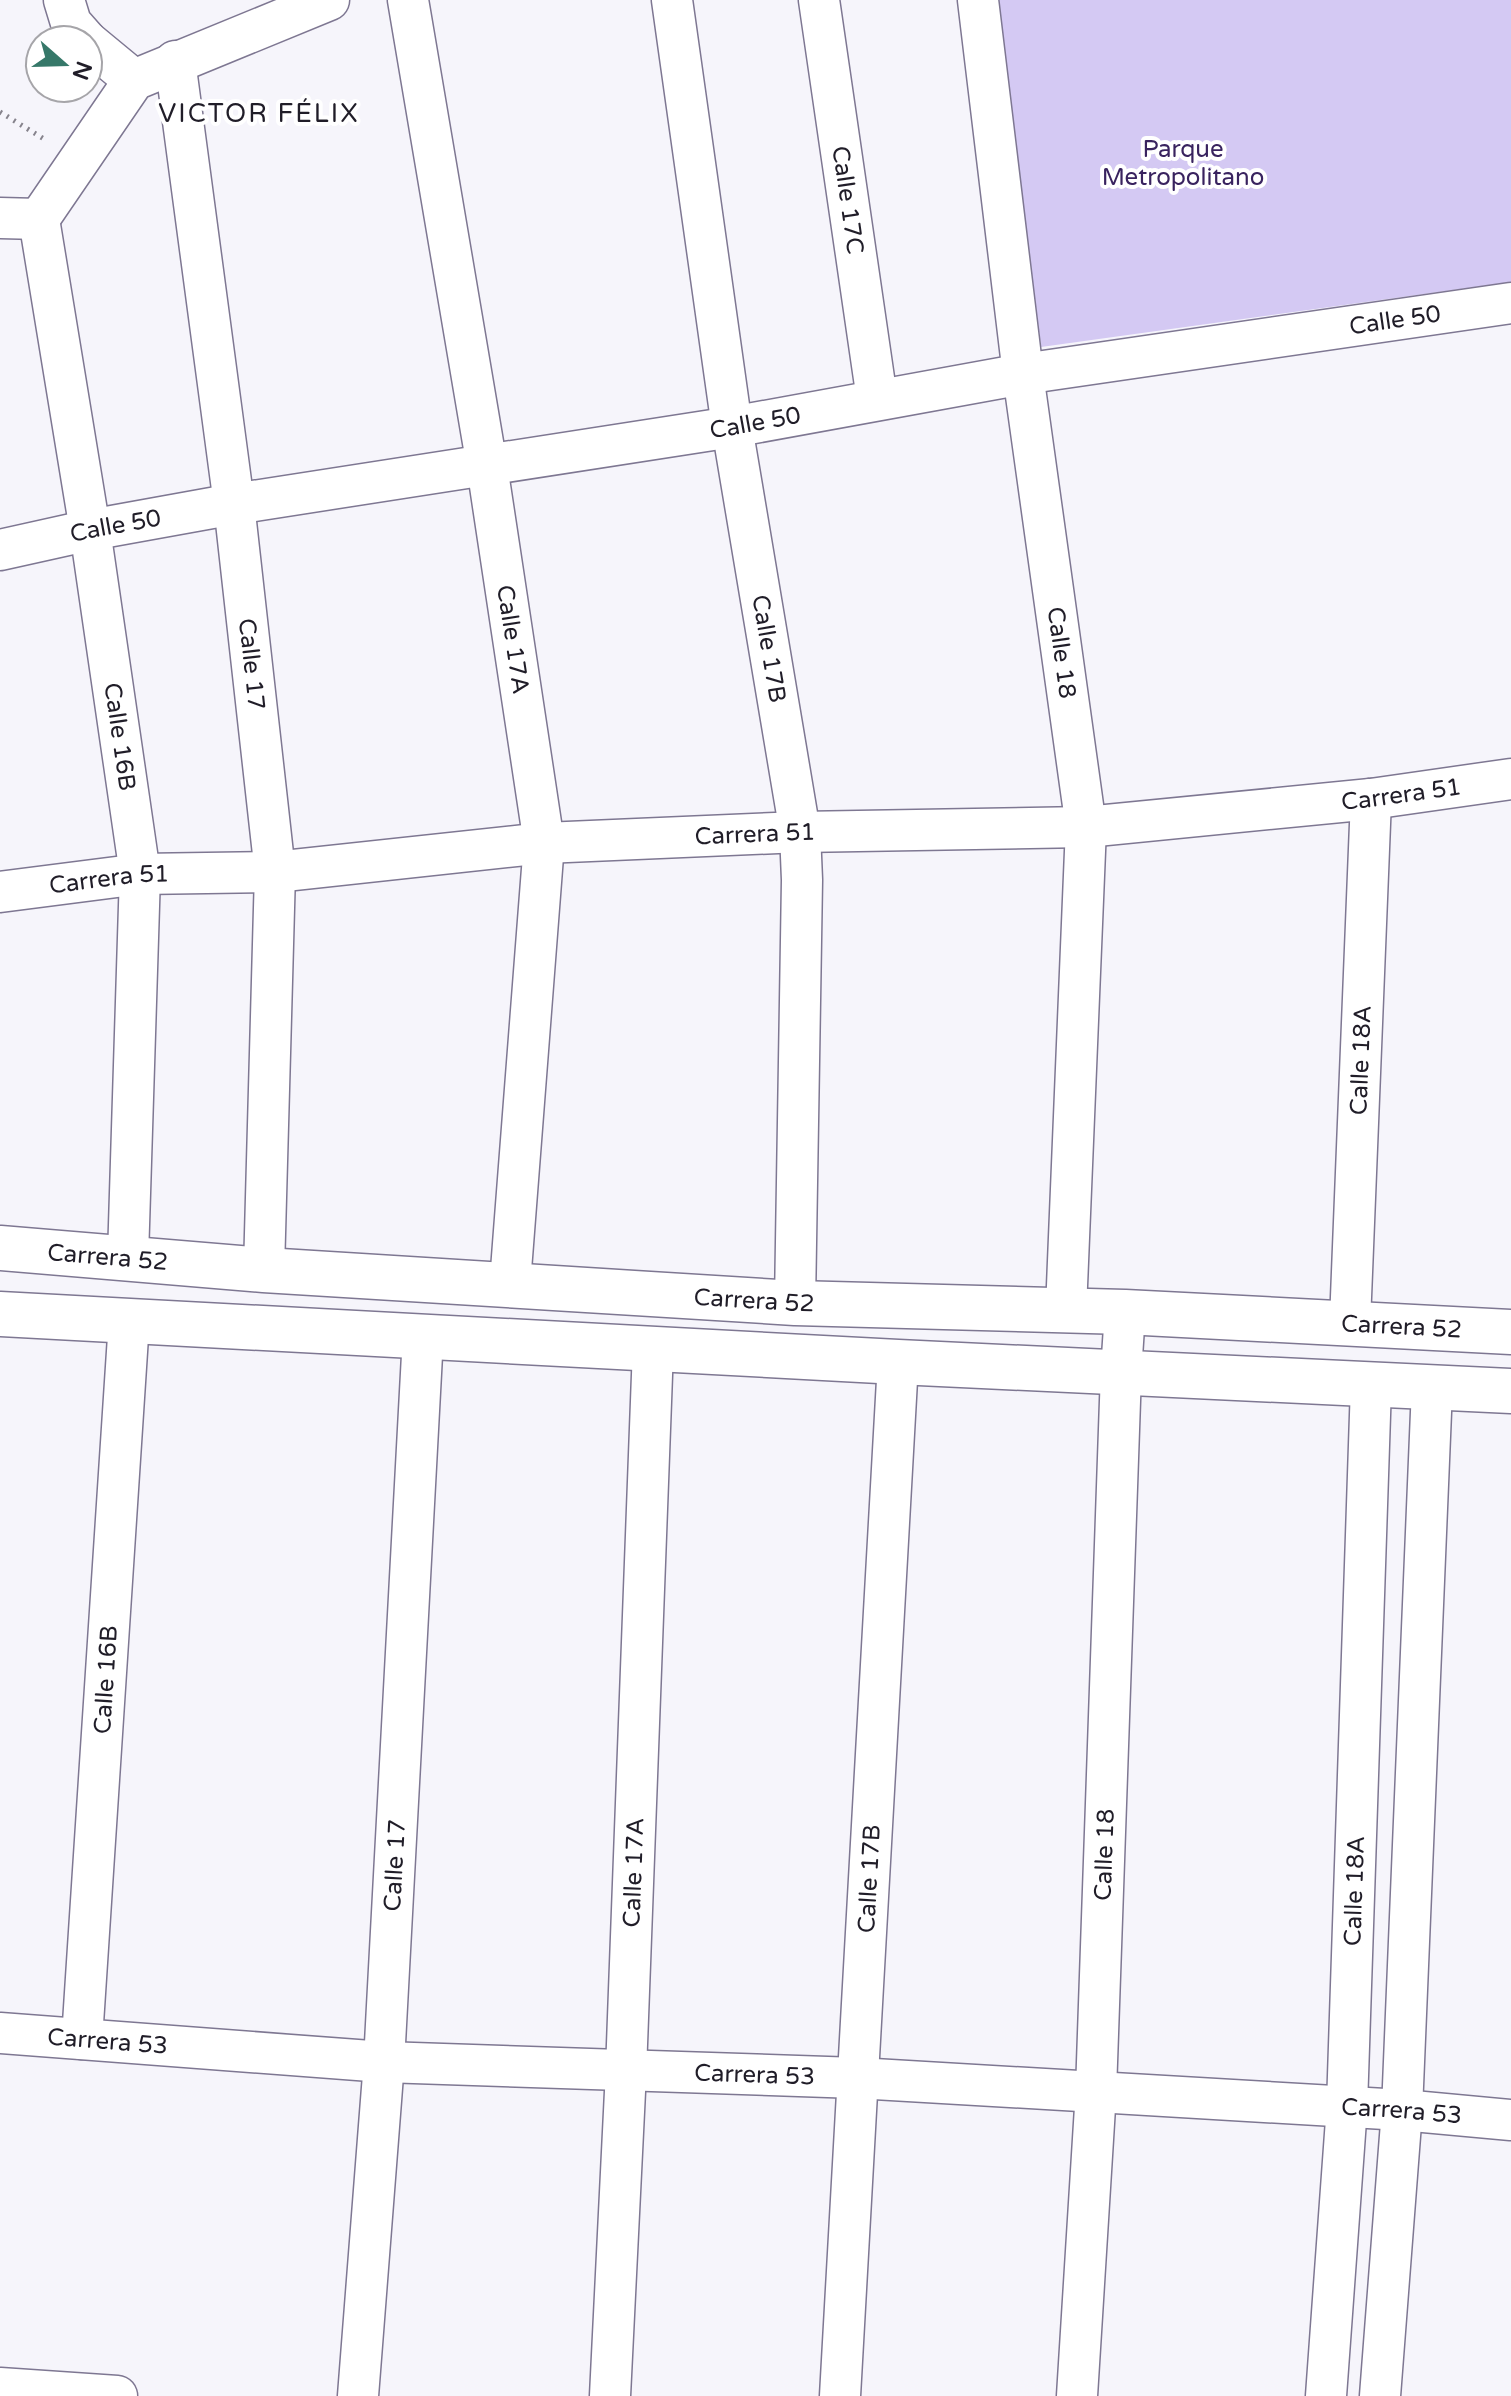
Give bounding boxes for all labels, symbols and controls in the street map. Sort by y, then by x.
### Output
north arrow [24,24,104,104]
text: N [67,58,97,83]
district label: VICTOR FÉLIX [158,98,360,129]
park label: Parque Metropolitano [1102,135,1264,192]
street label: Calle 17C [826,144,870,256]
street label: Calle 50 [1347,299,1443,341]
street label: Calle 50 [708,400,803,445]
street label: Calle 50 [67,503,163,549]
street label: Calle 17A [491,583,536,696]
street label: Calle 17B [746,593,793,705]
street label: Calle 18 [1041,605,1082,700]
street label: Calle 17 [232,617,271,711]
street label: Calle 16B [98,681,142,793]
street label: Carrera 51 [1340,772,1463,816]
street label: Carrera 51 [694,817,816,851]
street label: Carrera 51 [47,859,170,900]
street label: Calle 18A [1344,1005,1377,1116]
street label: Carrera 52 [46,1237,169,1276]
street label: Carrera 52 [693,1282,815,1318]
street label: Carrera 52 [1340,1309,1463,1344]
street label: Calle 16B [87,1625,124,1735]
street label: Calle 18 [1088,1808,1120,1901]
street label: Calle 17A [617,1817,650,1928]
street label: Calle 17 [378,1819,412,1912]
street label: Calle 17B [851,1824,887,1934]
street label: Calle 18A [1338,1835,1370,1946]
street label: Carrera 53 [46,2022,169,2060]
street label: Carrera 53 [694,2058,816,2091]
street label: Carrera 53 [1340,2092,1463,2130]

